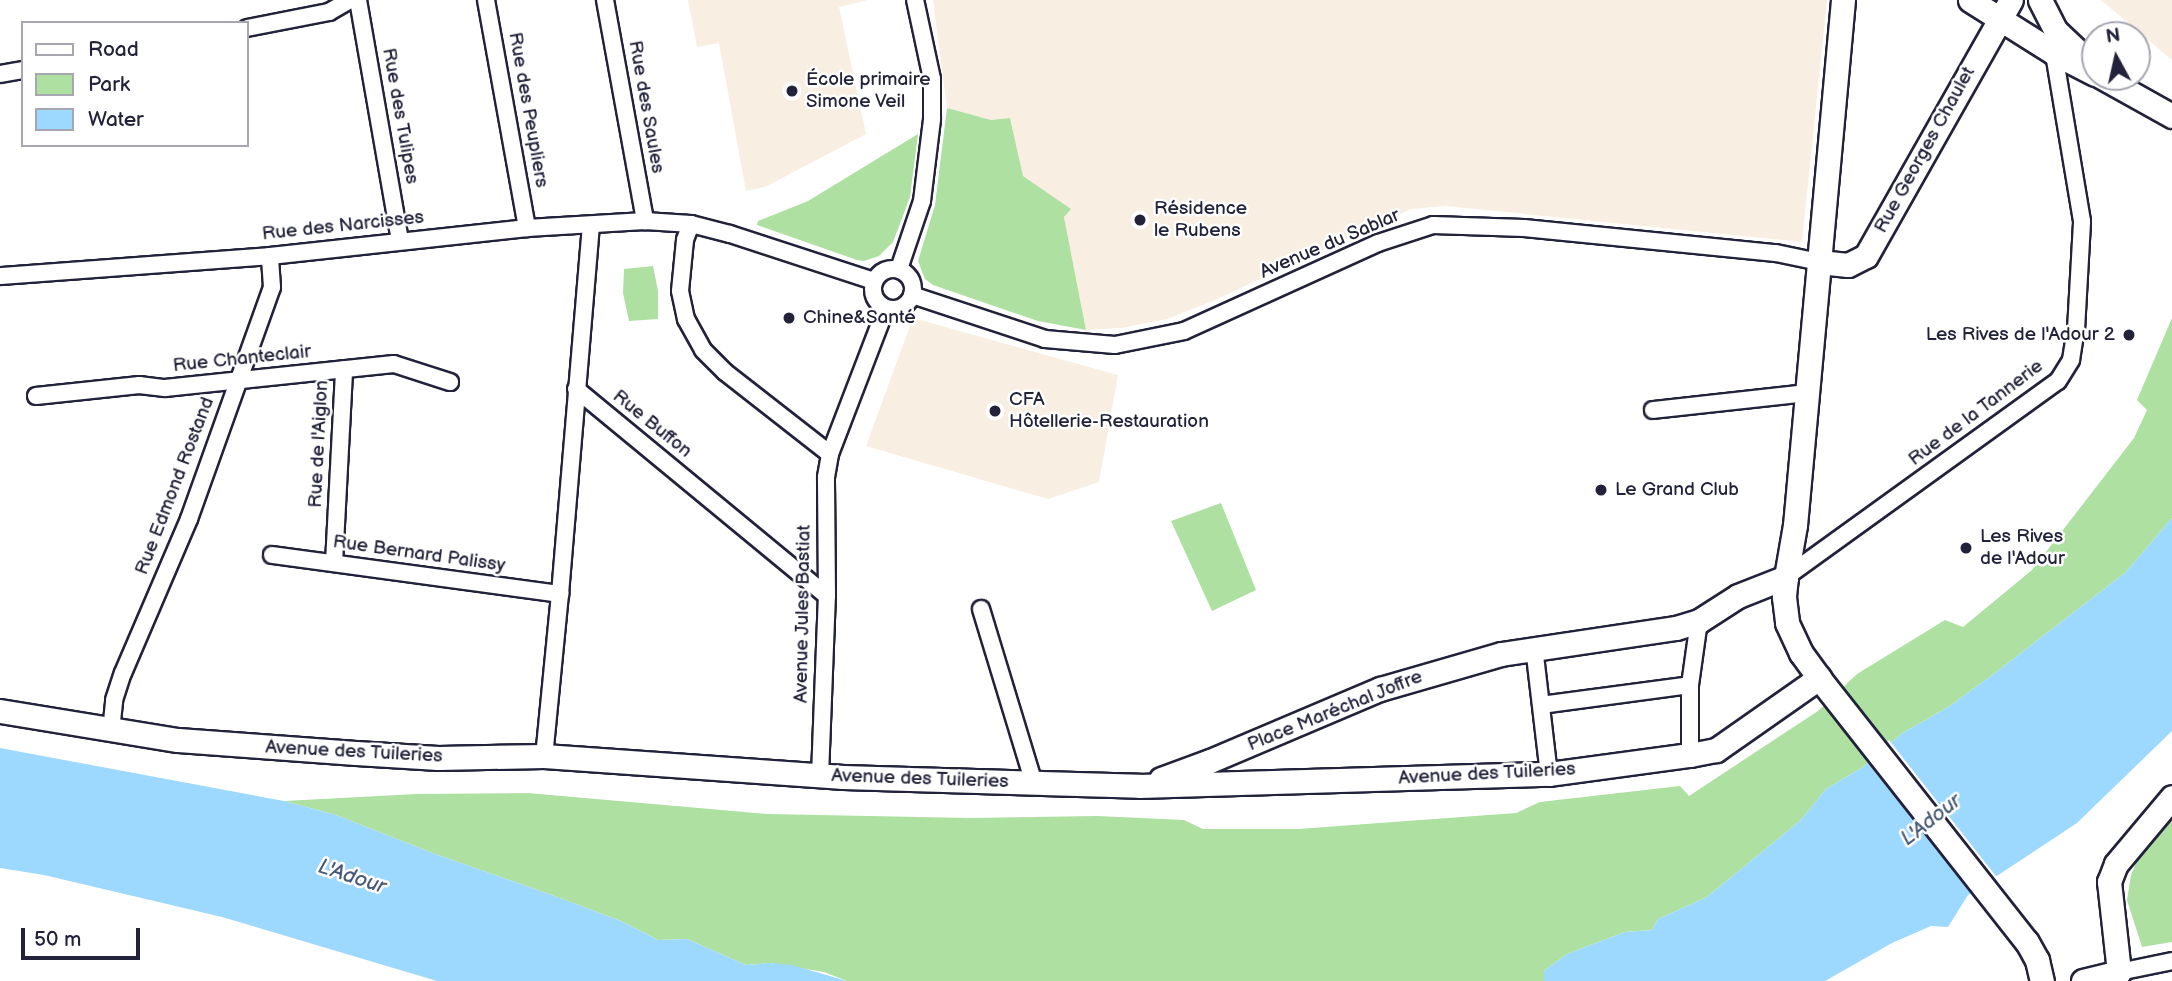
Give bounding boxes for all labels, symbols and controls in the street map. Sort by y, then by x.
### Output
legend [21,21,248,147]
north arrow [2081,21,2151,91]
text: N [2105,24,2122,49]
street label: Rue des Peupliers [503,30,553,190]
text: Road [88,37,139,62]
street label: Rue des Saules [623,39,669,175]
street label: Rue des Tulipes [377,46,423,186]
street label: Rue Georges Chaulet [1870,63,1980,237]
place label: École primaire Simone Veil [806,69,930,113]
text: Park [88,72,130,97]
marker: École primaire Simone Veil [784,83,800,99]
text: Water [88,107,144,132]
place label: Résidence le Rubens [1154,198,1247,242]
street label: Avenue du Sablar [1256,204,1404,284]
street label: Rue des Narcisses [261,206,425,246]
marker: Résidence le Rubens [1132,212,1148,228]
place label: Chine&Santé [803,307,916,329]
marker: Chine&Santé [781,310,797,326]
place label: Les Rives de l'Adour 2 [1926,324,2115,346]
marker: Les Rives de l'Adour 2 [2121,327,2137,343]
street label: Rue Chanteclair [172,340,312,378]
street label: Rue de la Tannerie [1904,355,2048,471]
street label: Rue de l'Aiglon [304,380,334,508]
street label: Rue Buffon [608,385,696,463]
place label: CFA Hôtellerie-Restauration [1009,389,1209,433]
street label: Rue Edmond Rostand [131,394,219,578]
marker: CFA Hôtellerie-Restauration [987,403,1003,419]
place label: Le Grand Club [1615,479,1739,501]
marker: Le Grand Club [1593,482,1609,498]
street label: Avenue Jules Bastiat [790,524,816,704]
place label: Les Rives de l'Adour [1980,526,2065,570]
street label: Rue Bernard Palissy [331,531,507,577]
marker: Les Rives de l'Adour [1958,540,1974,556]
street label: Place Maréchal Joffre [1244,665,1426,757]
street label: Avenue des Tuileries [265,736,443,768]
street label: Avenue des Tuileries [1398,758,1576,790]
street label: Avenue des Tuileries [831,765,1009,793]
water label: L'Adour [1896,789,1966,851]
water label: L'Adour [315,854,389,900]
scale bar [24,914,144,958]
text: 50 m [34,927,81,952]

